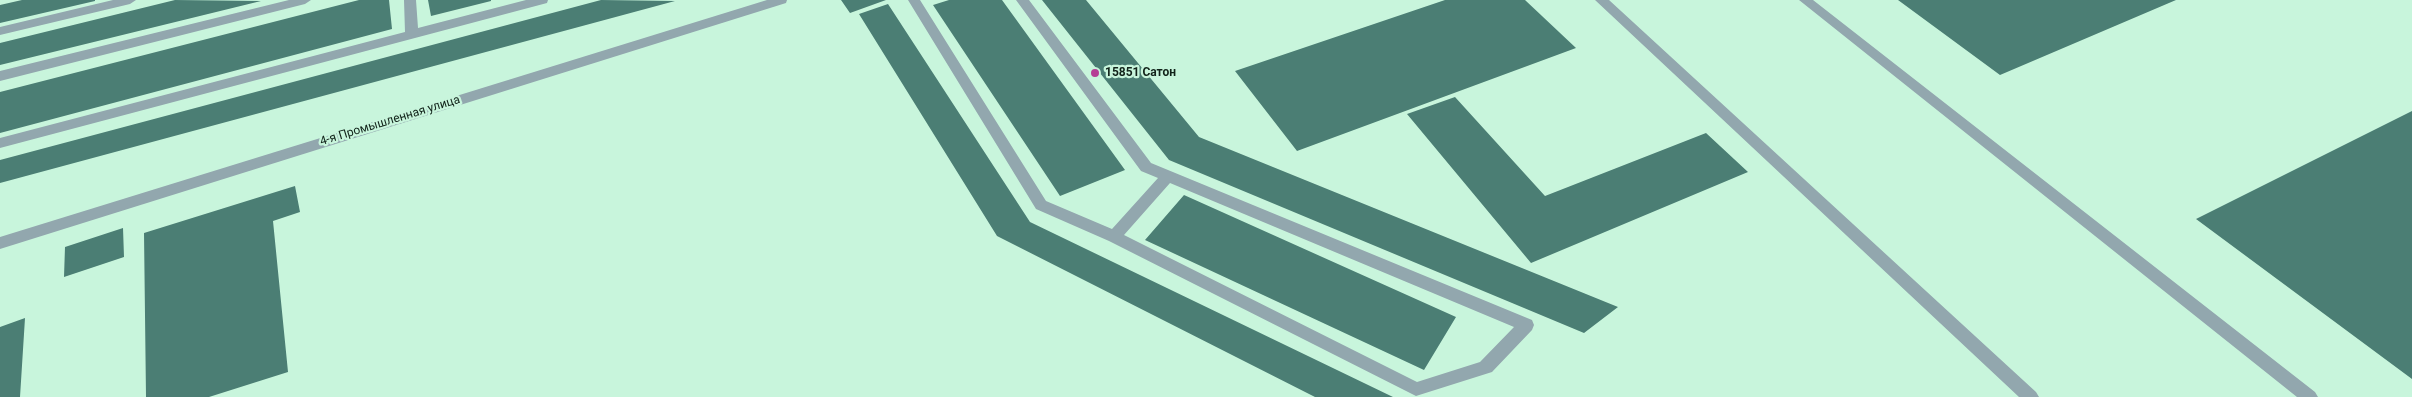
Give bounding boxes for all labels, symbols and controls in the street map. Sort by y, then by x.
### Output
place label: 15851 Сатон [1105,66,1176,80]
marker: 15851 Сатон [1089,67,1101,79]
street label: 4-я Промышленная улица [318,93,462,149]

